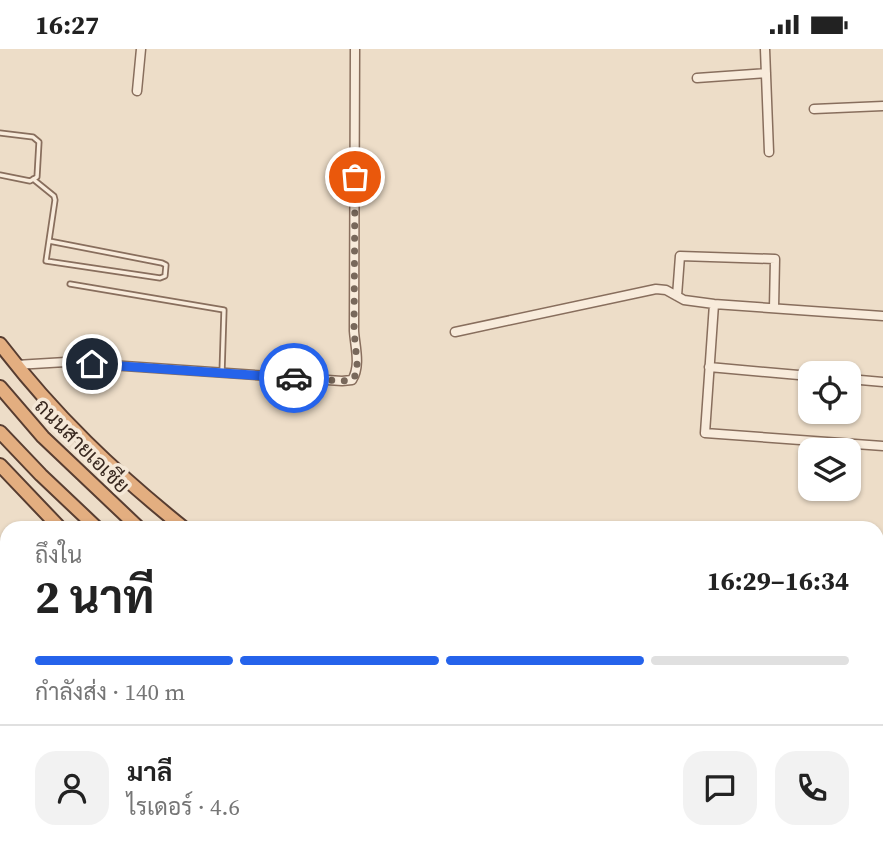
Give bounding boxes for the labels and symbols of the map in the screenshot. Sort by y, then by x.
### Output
pin [325,147,385,207]
pin [62,334,122,394]
courier [259,343,329,413]
street label: ถนนสายเอเชีย [28,392,136,500]

